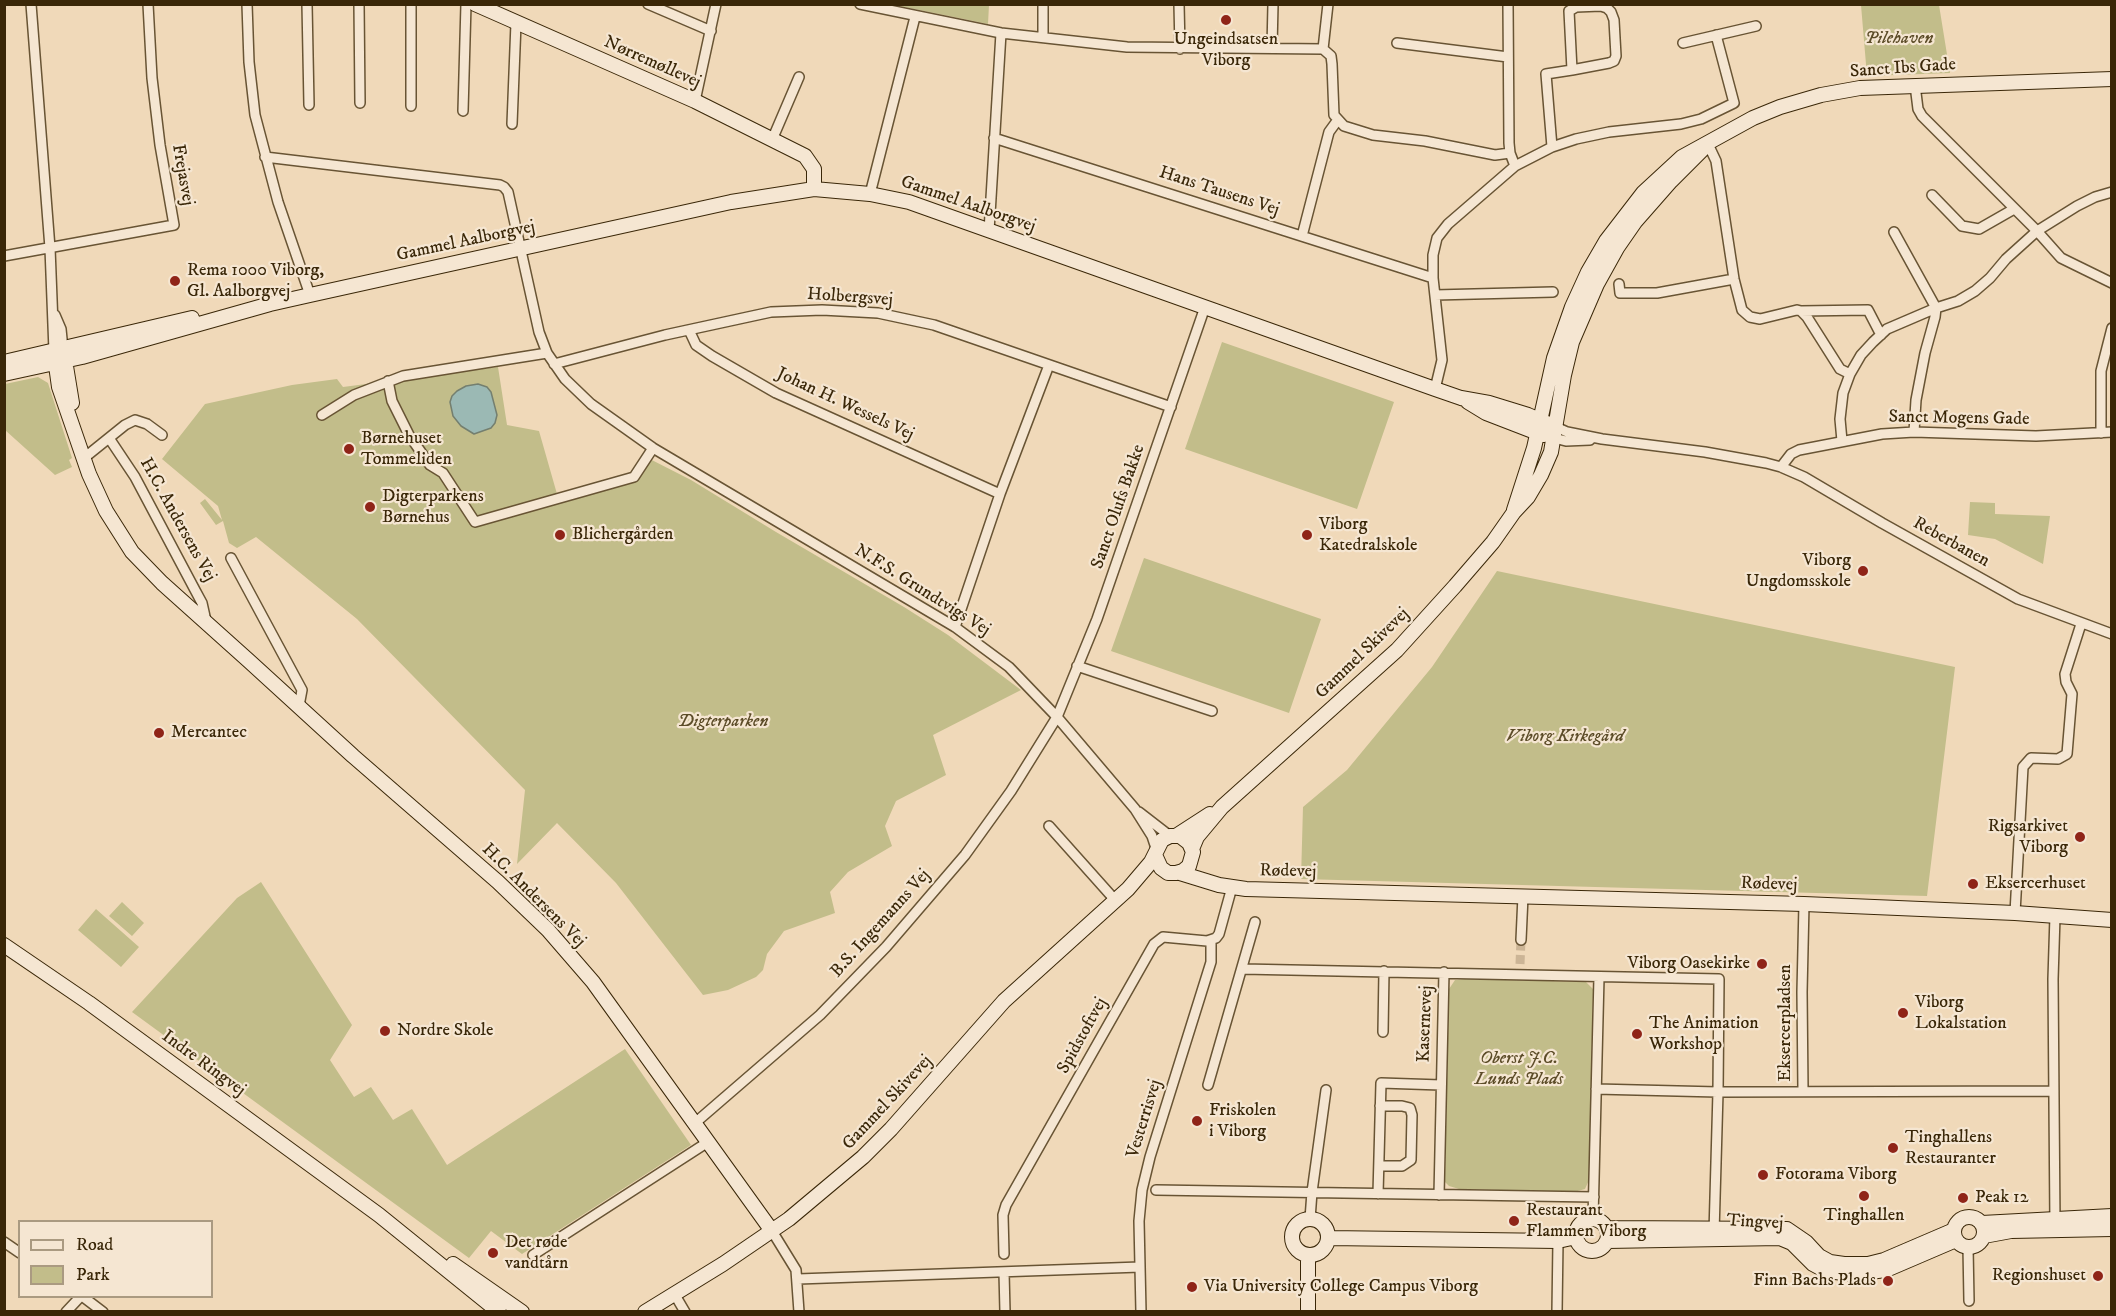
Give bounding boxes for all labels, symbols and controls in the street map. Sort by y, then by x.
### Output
marker: Ungeindsatsen Viborg [1219,13,1233,27]
park label: Pilehaven [1865,28,1933,50]
place label: Ungeindsatsen Viborg [1174,29,1278,72]
street label: Nørremøllevej [600,32,704,94]
street label: Sanct Ibs Gade [1849,55,1957,83]
street label: Frejasvej [166,143,198,207]
street label: Hans Tausens Vej [1156,162,1282,222]
street label: Gammel Aalborgvej [898,172,1038,238]
street label: Gammel Aalborgvej [395,217,537,267]
place label: Rema 1000 Viborg, Gl. Aalborgvej [187,260,324,302]
marker: Rema 1000 Viborg, Gl. Aalborgvej [168,274,182,288]
street label: Holbergsvej [806,284,894,312]
street label: Johan H. Wessels Vej [773,364,917,446]
street label: Sanct Mogens Gade [1888,407,2030,431]
place label: Børnehuset Tommeliden [361,428,452,470]
marker: Børnehuset Tommeliden [342,442,356,456]
street label: Sanct Olufs Bakke [1088,442,1150,572]
street label: H.C. Andersens Vej [134,454,220,586]
place label: Digterparkens Børnehus [382,486,484,528]
marker: Digterparkens Børnehus [363,500,377,514]
street label: Reberbanen [1909,513,1993,573]
place label: Viborg Katedralskole [1319,514,1417,556]
place label: Blichergården [572,524,674,546]
marker: Blichergården [553,528,567,542]
marker: Viborg Katedralskole [1300,528,1314,542]
street label: N.F.S. Grundtvigs Vej [850,540,994,642]
place label: Viborg Ungdomsskole [1746,550,1851,592]
marker: Viborg Ungdomsskole [1856,564,1870,578]
street label: Gammel Skivevej [1312,604,1414,704]
park label: Digterparken [678,711,768,733]
place label: Mercantec [171,722,247,744]
marker: Mercantec [152,726,166,740]
park label: Viborg Kirkegård [1506,726,1624,748]
place label: Rigsarkivet Viborg [1988,816,2068,858]
marker: Rigsarkivet Viborg [2073,830,2087,844]
street label: H.C. Andersens Vej [477,840,589,952]
street label: Rødevej [1259,861,1317,883]
street label: B.S. Ingemanns Vej [827,865,935,983]
street label: Rødevej [1740,873,1798,897]
place label: Eksercerhuset [1985,873,2086,895]
marker: Eksercerhuset [1966,877,1980,891]
place label: Viborg Oasekirke [1627,953,1750,975]
marker: Viborg Oasekirke [1755,957,1769,971]
street label: Eksercerpladsen [1775,964,1797,1082]
street label: Kasernevej [1414,985,1438,1063]
place label: Viborg Lokalstation [1915,992,2007,1034]
street label: Spidstoftvej [1053,994,1113,1078]
marker: Viborg Lokalstation [1896,1006,1910,1020]
place label: The Animation Workshop [1649,1013,1759,1056]
place label: Nordre Skole [397,1020,493,1042]
marker: Nordre Skole [378,1024,392,1038]
street label: Indre Ringvej [157,1026,249,1102]
marker: The Animation Workshop [1630,1027,1644,1041]
park label: Oberst J.C. Lunds Plads [1475,1048,1563,1090]
street label: Gammel Skivevej [839,1051,937,1155]
street label: Vesterrisvej [1123,1077,1167,1161]
place label: Friskolen i Viborg [1209,1100,1276,1142]
marker: Friskolen i Viborg [1190,1114,1204,1128]
place label: Tinghallens Restauranter [1905,1127,1996,1170]
marker: Tinghallens Restauranter [1886,1141,1900,1155]
place label: Fotorama Viborg [1775,1164,1896,1186]
marker: Fotorama Viborg [1756,1168,1770,1182]
place label: Peak 12 [1975,1187,2029,1209]
marker: Tinghallen [1857,1189,1871,1203]
marker: Peak 12 [1956,1191,1970,1205]
place label: Restaurant Flammen Viborg [1526,1200,1646,1242]
place label: Tinghallen [1823,1205,1905,1227]
street label: Tingvej [1726,1211,1784,1235]
marker: Restaurant Flammen Viborg [1507,1214,1521,1228]
legend [18,1220,213,1298]
place label: Det røde vandtårn [505,1232,568,1274]
text: Road [76,1234,113,1256]
marker: Det røde vandtårn [486,1246,500,1260]
text: Park [76,1264,110,1286]
place label: Regionshuset [1992,1265,2086,1287]
marker: Regionshuset [2091,1269,2105,1283]
place label: Finn Bachs Plads [1753,1270,1876,1292]
marker: Finn Bachs Plads [1881,1274,1895,1288]
place label: Via University College Campus Viborg [1204,1276,1478,1298]
marker: Via University College Campus Viborg [1185,1280,1199,1294]

